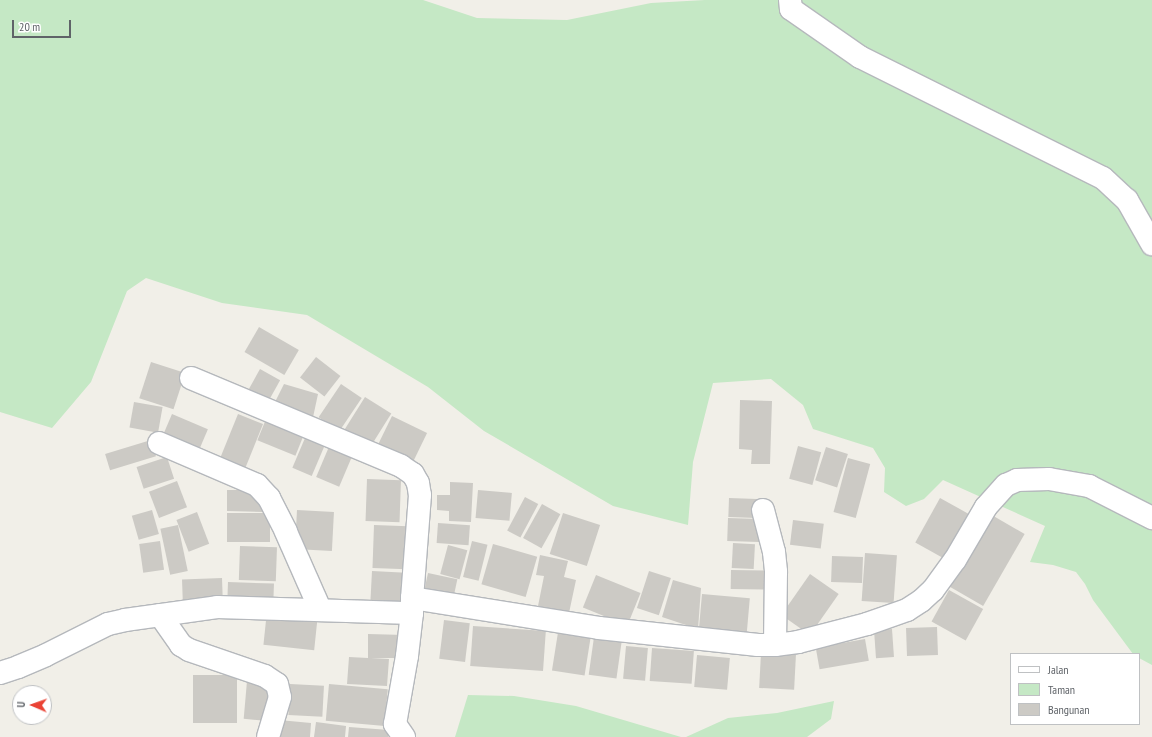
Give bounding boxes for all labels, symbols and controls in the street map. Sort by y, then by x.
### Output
scale bar [14,12,73,38]
text: 20 m [19,19,40,34]
legend [1010,653,1140,725]
text: Jalan [1048,662,1069,677]
text: Taman [1048,682,1075,697]
north arrow [12,685,52,725]
text: U [14,702,28,708]
text: Bangunan [1048,702,1089,717]

